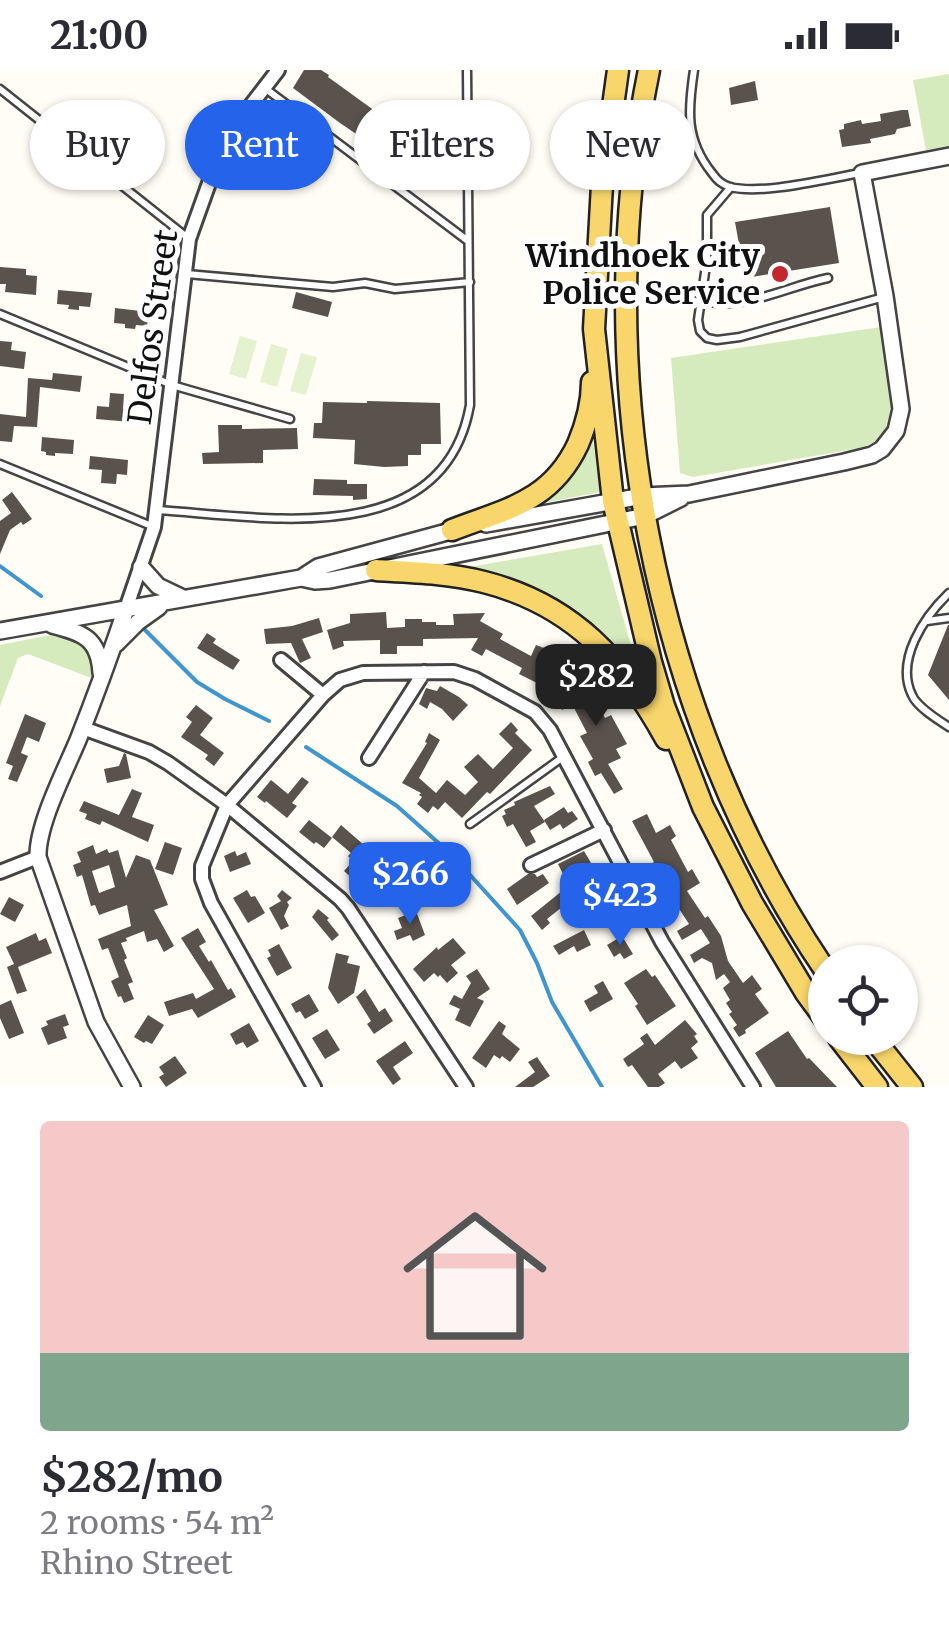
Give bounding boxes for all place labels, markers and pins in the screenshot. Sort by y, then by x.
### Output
place label: Windhoek City Police Service [524,236,761,313]
marker: Windhoek City Police Service [769,263,791,285]
pin: $282 [537,644,655,729]
pin: $266 [351,842,469,927]
pin: $423 [561,863,679,948]

